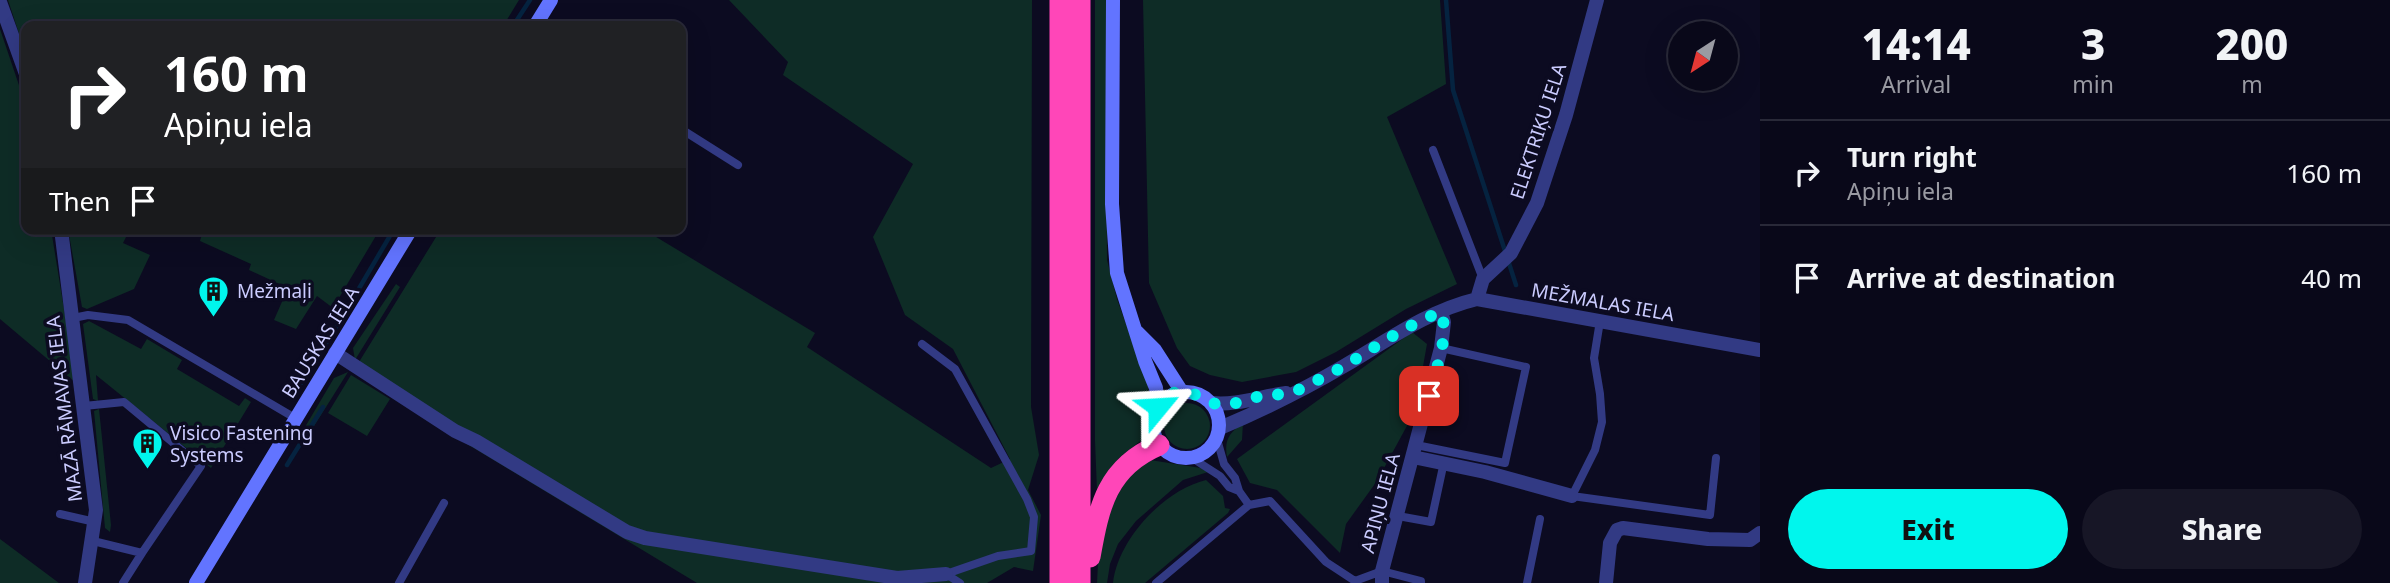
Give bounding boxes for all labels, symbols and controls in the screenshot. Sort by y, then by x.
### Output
text: 14:14 [1862,15,1971,72]
text: 3 [2081,15,2105,72]
text: 200 [2216,15,2288,72]
north arrow [1668,21,1738,91]
map controls [1668,21,1738,91]
text: 160 m [164,40,309,106]
icon: right [49,49,140,140]
street label: ELEKTRIĶU IELA [1504,59,1572,202]
text: Arrival [1881,68,1951,100]
text: min [2072,68,2114,100]
text: m [2241,68,2263,100]
text: Apiņu iela [164,103,313,146]
text: Turn right [1847,139,1977,175]
icon: right [1788,154,1826,192]
text: 160 m [2286,155,2362,191]
text: Apiņu iela [1847,175,1954,207]
icon: arrive [124,182,162,220]
text: Then [49,183,110,219]
icon: arrive [1788,259,1826,297]
text: Arrive at destination [1847,260,2116,296]
text: 40 m [2301,260,2362,296]
building icon: Mežmaļi [197,274,231,318]
street label: MEŽMALAS IELA [1530,277,1677,328]
place label: Mežmaļi [237,278,312,304]
street label: BAUSKAS IELA [275,280,365,403]
street label: MAZĀ RĀMAVAS IELA [40,314,88,503]
pin [1399,366,1459,426]
position arrow [1121,370,1195,444]
icon: arrive [1410,377,1448,415]
place label: Visico Fastening Systems [170,420,313,468]
building icon: Visico Fastening Systems [130,427,164,471]
street label: APIŅU IELA [1354,449,1406,556]
button: Exit [1788,489,2068,569]
button: Share [2082,489,2362,569]

